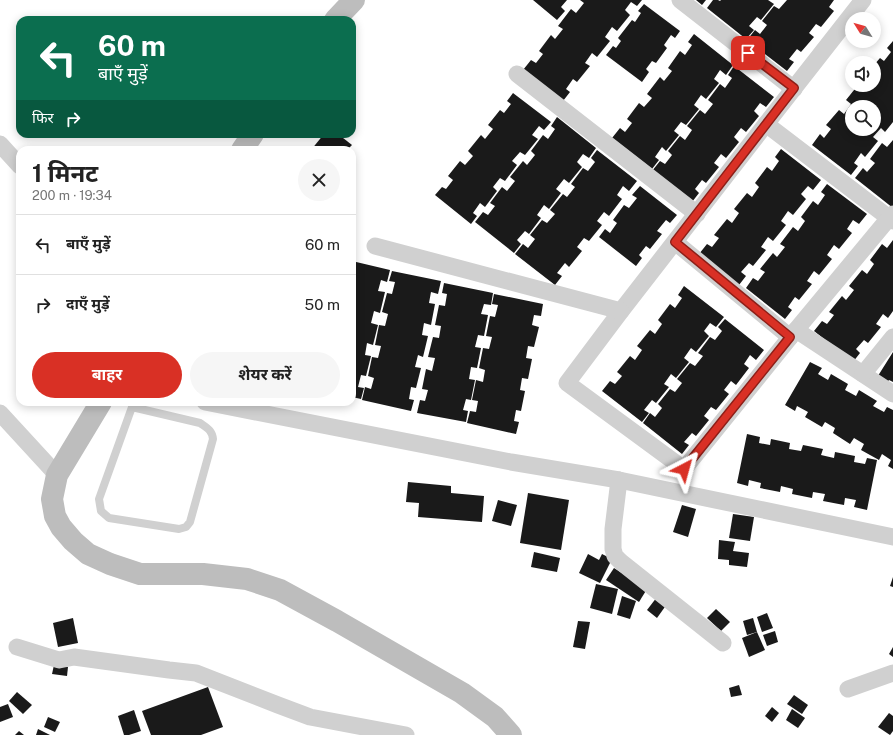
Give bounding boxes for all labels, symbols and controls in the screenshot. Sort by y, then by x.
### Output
north arrow [845,12,881,48]
map controls [845,12,881,136]
text: 60 m [98,29,166,62]
icon: left [32,32,84,84]
pin [731,36,765,70]
icon: arrive [737,42,759,64]
button: sound [845,56,881,92]
text: बाएँ मुड़ें [98,63,148,84]
button: search [845,100,881,136]
icon: right [62,108,84,130]
text: फिर [32,109,54,126]
text: 1 मिनट [32,159,98,187]
button: close [298,159,340,201]
text: 200 m · 19:34 [32,188,112,203]
icon: left [32,234,54,256]
text: बाएँ मुड़ें [66,235,111,252]
text: 60 m [305,236,340,253]
icon: right [32,294,54,316]
text: दाएँ मुड़ें [66,295,110,312]
text: 50 m [305,296,340,313]
button: बाहर [32,352,182,398]
button: शेयर करें [190,352,340,398]
position arrow [663,448,705,490]

